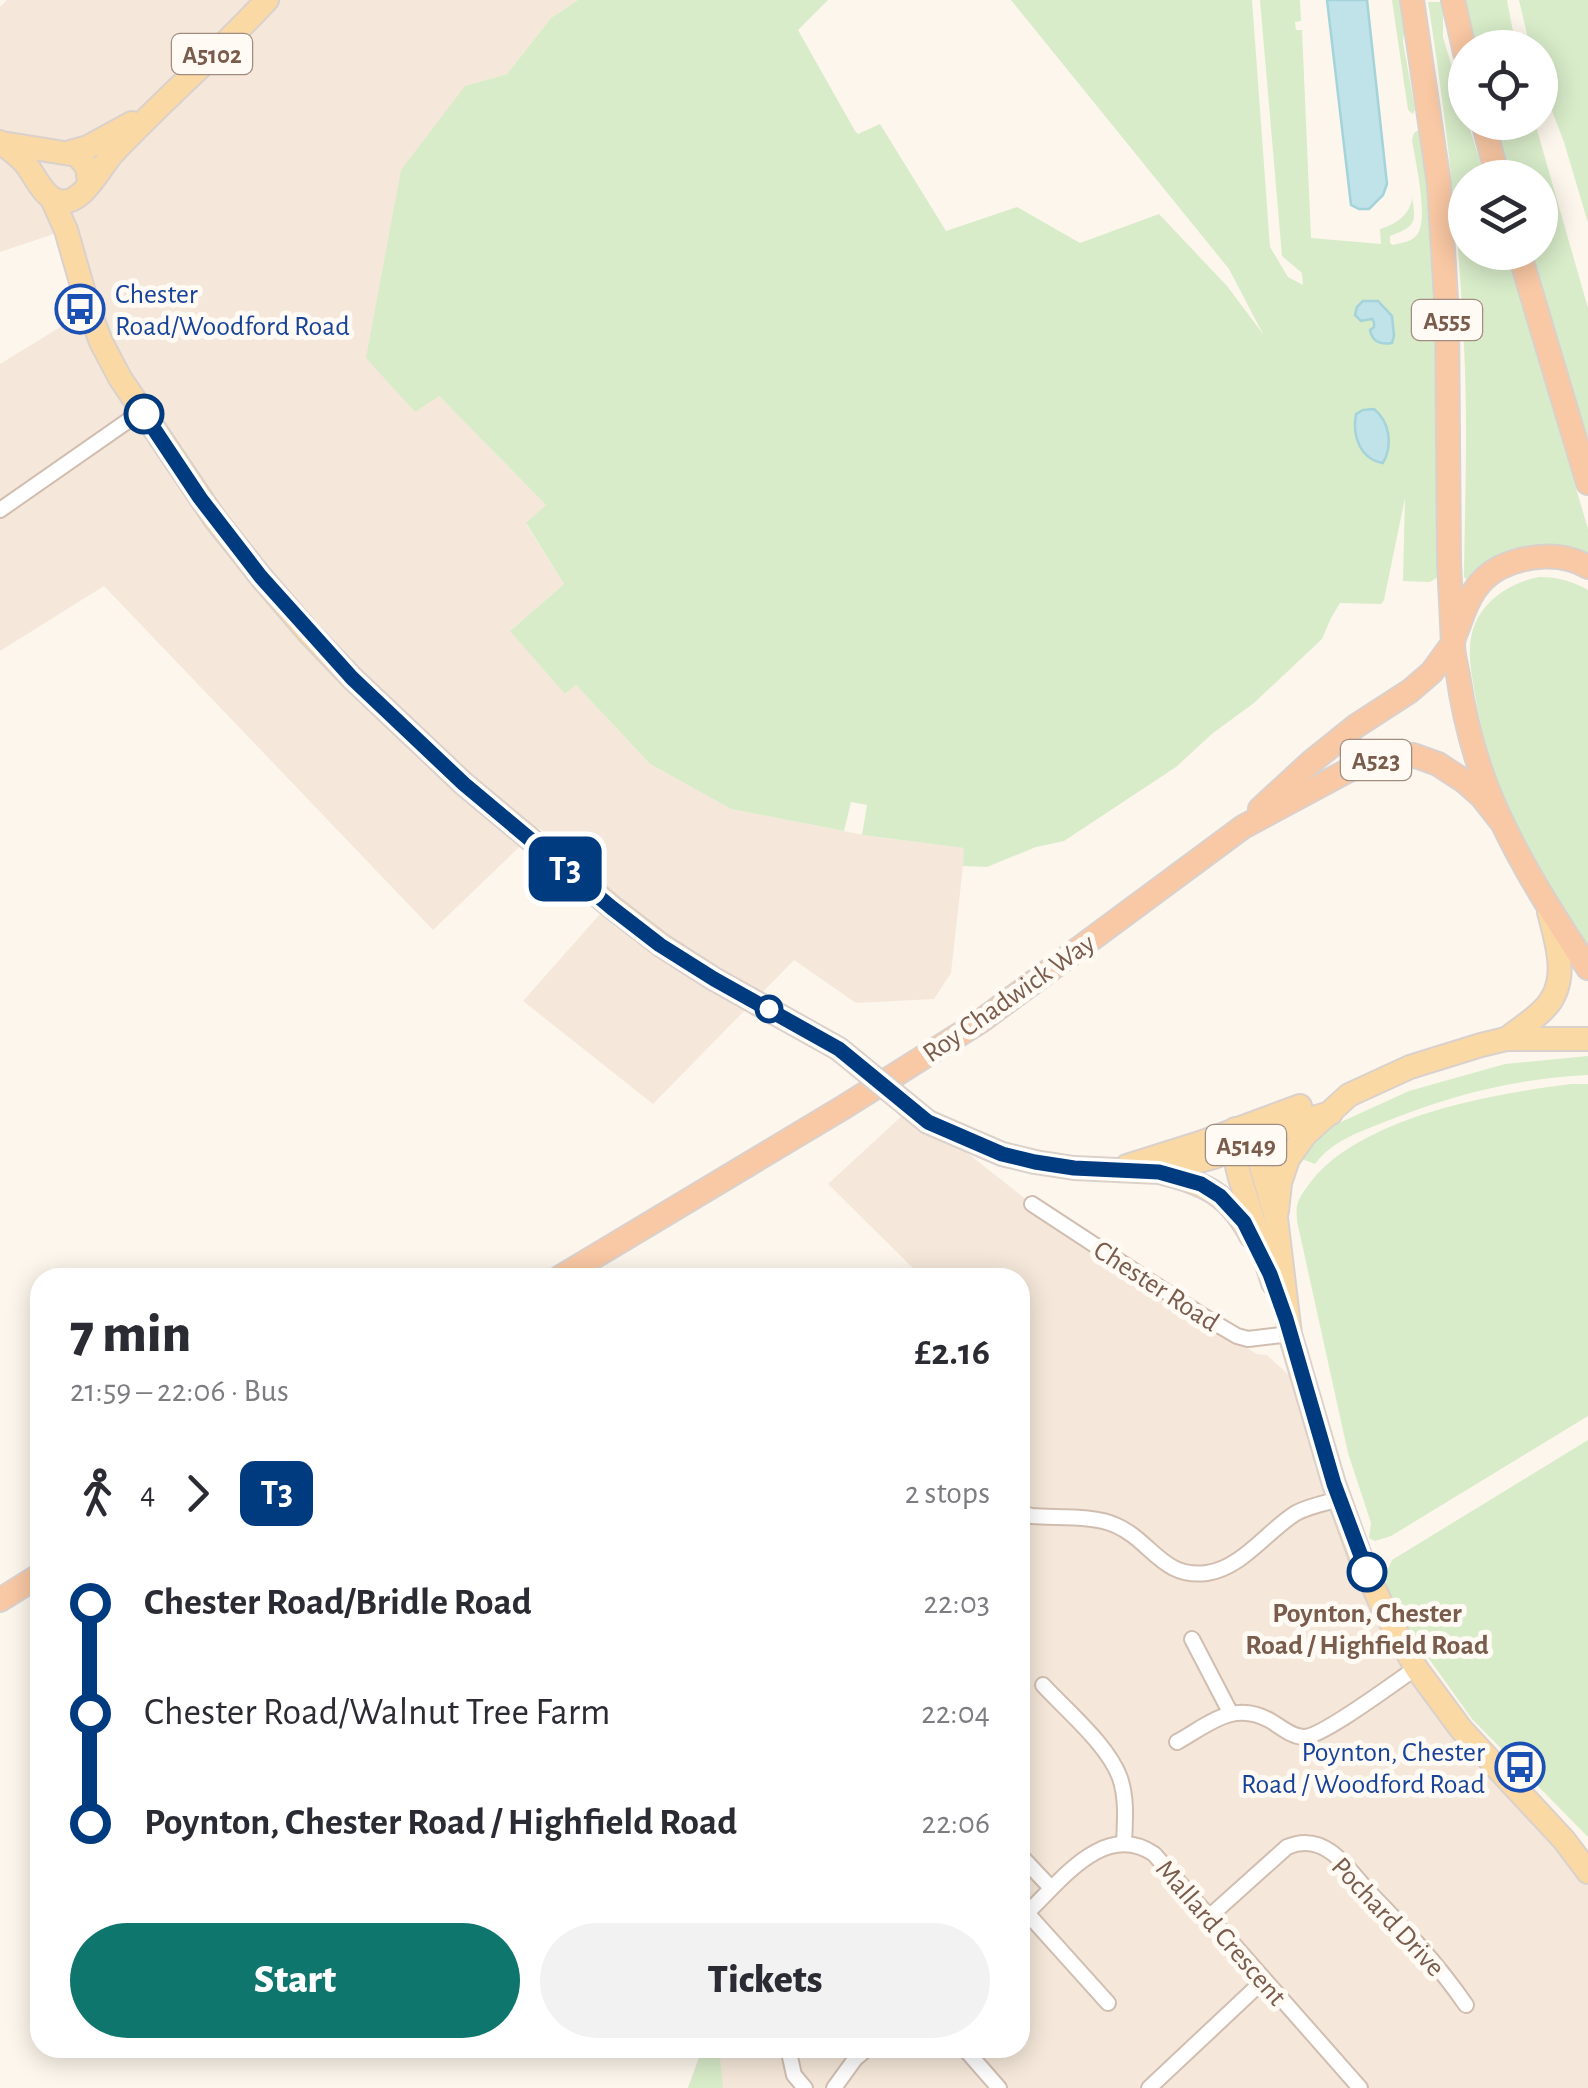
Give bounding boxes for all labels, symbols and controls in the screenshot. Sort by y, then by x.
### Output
map controls [1448,30,1558,270]
button: locate [1448,30,1558,140]
road number: A5102 [172,34,252,74]
button: layers [1448,160,1558,270]
place label: Chester Road/Woodford Road [115,281,350,341]
bus stop icon: Chester Road/Woodford Road [54,283,106,335]
road number: A555 [1412,300,1482,340]
unlabelled marker [125,395,163,433]
road number: A523 [1341,740,1411,780]
line badge: T3 [520,836,610,902]
text: T3 [549,852,581,887]
street label: Roy Chadwick Way [918,929,1100,1068]
unlabelled marker [756,996,782,1022]
road number: A5149 [1206,1125,1286,1165]
street label: Chester Road [1088,1236,1224,1337]
text: 7 min [70,1307,191,1362]
text: £2.16 [914,1334,990,1372]
text: 21:59 – 22:06 · Bus [70,1375,289,1407]
icon: walk [70,1466,125,1521]
icon: forward [170,1466,225,1521]
text: T3 [260,1476,293,1511]
text: 4 [140,1477,155,1509]
text: 2 stops [905,1477,990,1509]
marker: Poynton, Chester Road / Highfield Road [1348,1553,1386,1591]
text: Chester Road/Bridle Road [144,1584,532,1622]
text: 22:03 [923,1587,990,1619]
place label: Poynton, Chester Road / Highfield Road [1245,1600,1489,1660]
text: Chester Road/Walnut Tree Farm [144,1694,610,1732]
text: 22:04 [921,1697,990,1729]
place label: Poynton, Chester Road / Woodford Road [1241,1739,1485,1799]
bus stop icon: Poynton, Chester Road / Woodford Road [1494,1741,1546,1793]
text: Poynton, Chester Road / Highfield Road [144,1804,737,1842]
text: 22:06 [922,1807,990,1839]
street label: Pochard Drive [1326,1852,1449,1982]
street label: Mallard Crescent [1150,1855,1291,2011]
button: Start [70,1923,520,2038]
button: Tickets [540,1923,990,2038]

